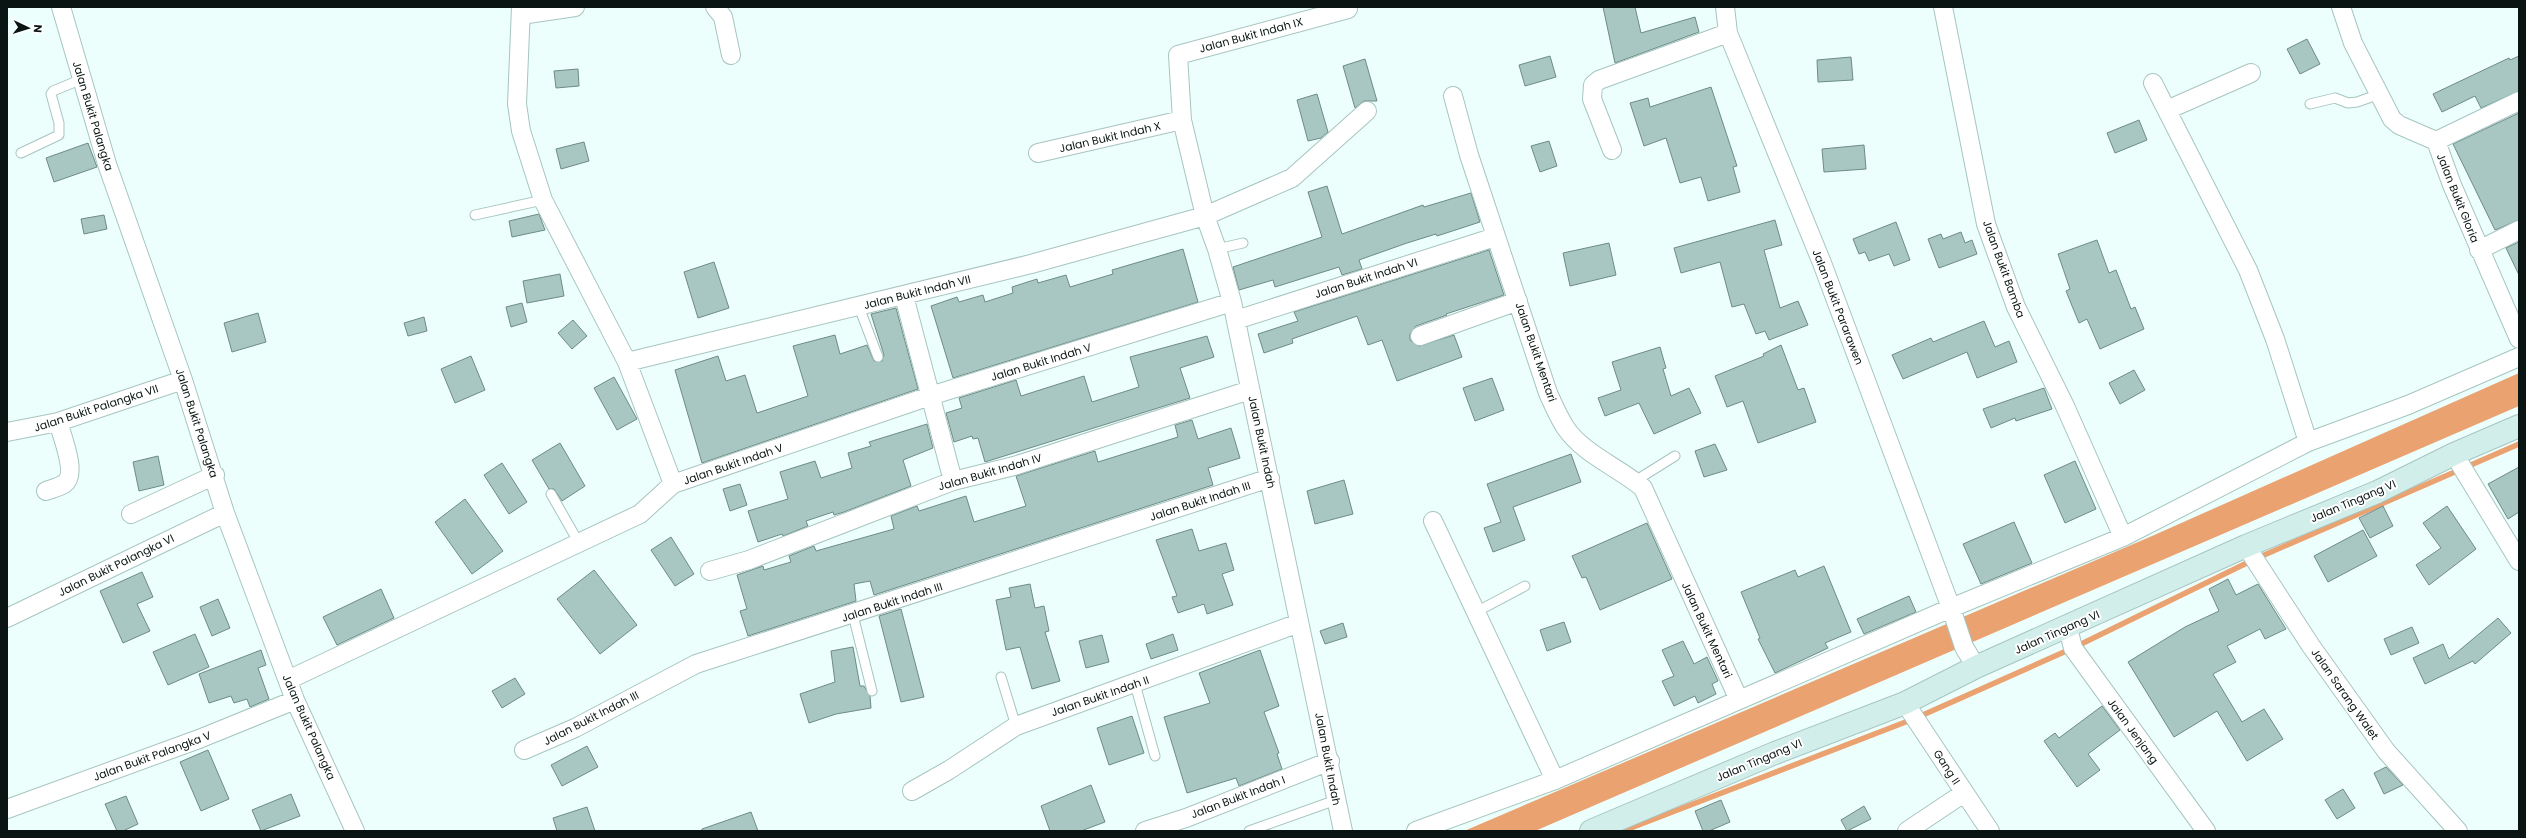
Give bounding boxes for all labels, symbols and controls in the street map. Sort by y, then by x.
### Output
north arrow [8,8,48,48]
street label: Jalan Bukit Indah IX [1197,13,1305,57]
text: N [30,24,46,33]
street label: Jalan Bukit Palangka [69,59,117,173]
street label: Jalan Bukit Indah X [1058,117,1163,156]
street label: Jalan Bukit Gloria [2433,151,2483,245]
street label: Jalan Bukit Bamba [1979,218,2029,320]
street label: Jalan Bukit Pararawen [1809,247,1867,367]
street label: Jalan Bukit Indah VI [1313,254,1419,302]
street label: Jalan Bukit Indah VII [862,271,972,313]
street label: Jalan Bukit Mentari [1511,300,1561,404]
street label: Jalan Bukit Indah V [989,339,1094,385]
street label: Jalan Bukit Palangka [172,366,222,480]
street label: Jalan Bukit Palangka VII [32,380,160,436]
street label: Jalan Bukit Indah [1244,394,1280,490]
street label: Jalan Bukit Indah V [681,439,786,489]
street label: Jalan Bukit Indah IV [936,449,1044,494]
street label: Jalan Tingang VI [2308,476,2398,526]
street label: Jalan Bukit Indah III [1148,477,1252,525]
street label: Jalan Bukit Palangka VI [55,530,177,600]
street label: Jalan Bukit Indah III [840,578,944,626]
street label: Jalan Bukit Mentari [1678,579,1736,681]
street label: Jalan Tingang VI [2012,606,2102,658]
street label: Jalan Sarang Walet [2307,645,2383,743]
street label: Jalan Bukit Palangka [279,672,339,782]
street label: Jalan Bukit Indah II [1049,672,1151,720]
street label: Jalan Bukit Indah III [540,687,642,749]
street label: Jalan Jenjang [2104,695,2162,767]
street label: Jalan Bukit Indah [1311,711,1345,807]
street label: Jalan Bukit Palangka V [91,727,214,785]
street label: Jalan Tingang VI [1714,735,1804,785]
street label: Gang II [1930,746,1964,788]
street label: Jalan Bukit Indah I [1189,772,1287,822]

